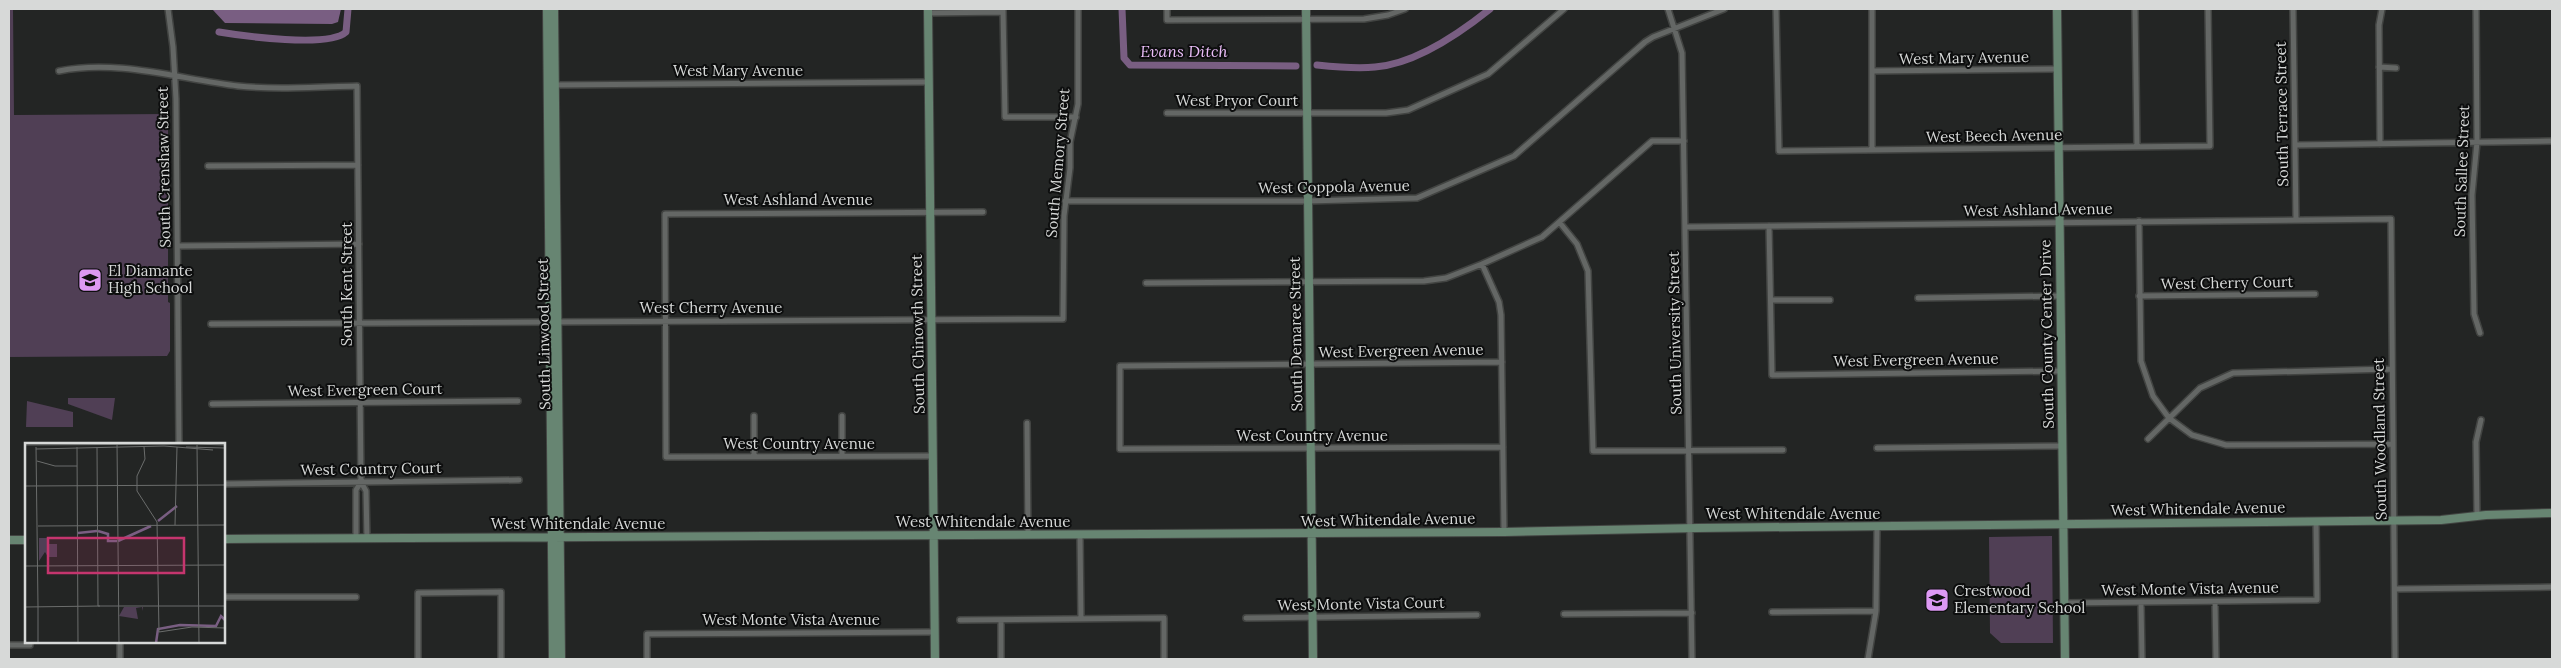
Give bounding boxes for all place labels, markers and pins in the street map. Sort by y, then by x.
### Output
place label: El Diamante High School [108,261,193,297]
school or university icon: El Diamante High School [77,267,103,293]
place label: Crestwood Elementary School [1954,581,2085,617]
school or university icon: Crestwood Elementary School [1924,587,1950,613]

